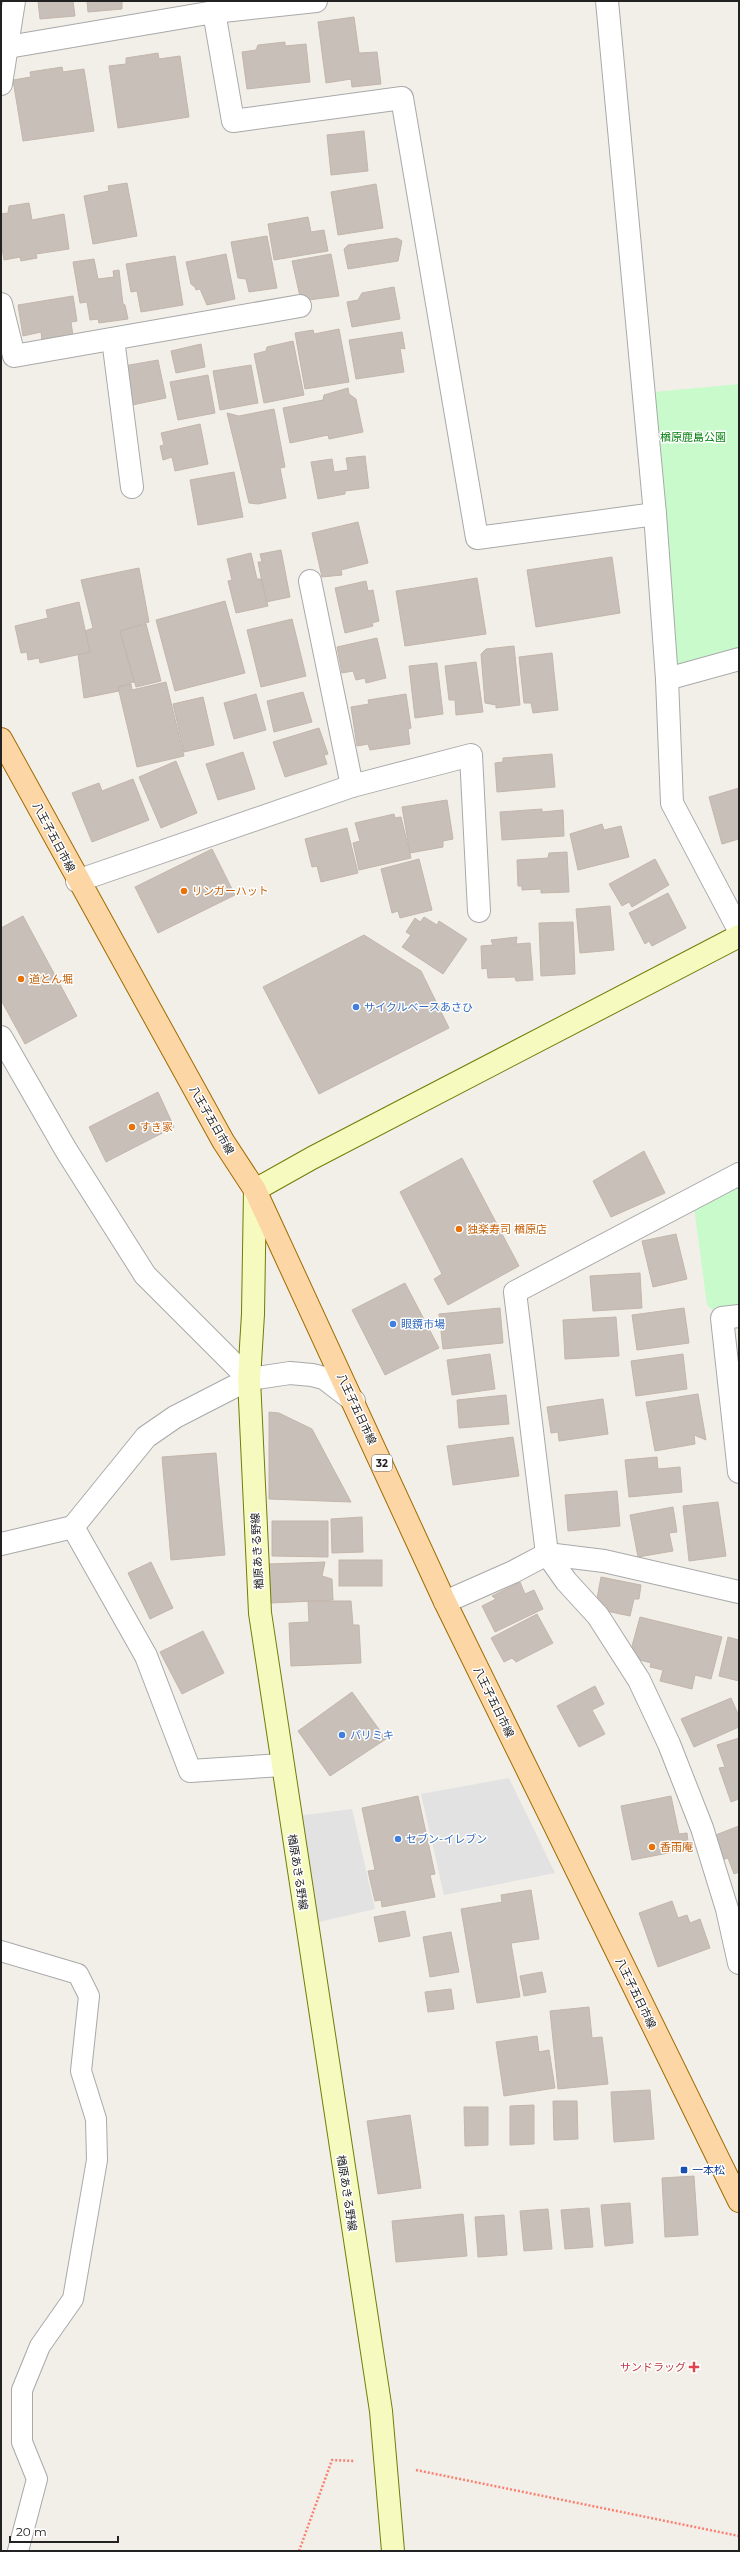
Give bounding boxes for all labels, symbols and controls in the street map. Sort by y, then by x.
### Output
park label: 楢原鹿島公園 [660,430,726,444]
street label: 八王子五日市線 [30,800,78,874]
place label: リンガーハット [192,884,269,898]
marker: リンガーハット [179,886,189,896]
place label: 道とん堀 [29,972,73,986]
marker: 道とん堀 [16,974,26,984]
place label: サイクルベースあさひ [364,1000,473,1014]
marker: サイクルベースあさひ [351,1002,361,1012]
street label: 八王子五日市線 [187,1083,237,1157]
place label: すき家 [140,1120,173,1134]
marker: すき家 [127,1122,137,1132]
place label: 独楽寿司 楢原店 [467,1222,547,1236]
marker: 独楽寿司 楢原店 [454,1224,464,1234]
place label: 眼鏡市場 [401,1317,445,1331]
marker: 眼鏡市場 [388,1319,398,1329]
street label: 八王子五日市線 [334,1371,380,1447]
road number: 32 [372,1455,392,1471]
street label: 楢原あきる野線 [248,1512,266,1590]
street label: 八王子五日市線 [471,1664,517,1740]
place label: パリミキ [350,1728,394,1742]
marker: パリミキ [337,1730,347,1740]
place label: セブン-イレブン [406,1832,487,1846]
street label: 楢原あきる野線 [285,1833,311,1911]
marker: セブン-イレブン [393,1834,403,1844]
place label: 香雨庵 [660,1840,693,1854]
marker: 香雨庵 [647,1842,657,1852]
street label: 八王子五日市線 [613,1955,659,2031]
street label: 楢原あきる野線 [334,2154,360,2232]
place label: 一本松 [692,2163,725,2177]
marker: 一本松 [679,2165,689,2175]
place label: サンドラッグ [620,2360,686,2374]
marker: サンドラッグ [689,2362,699,2372]
scale bar [10,2518,118,2544]
text: 20 m [16,2524,47,2539]

